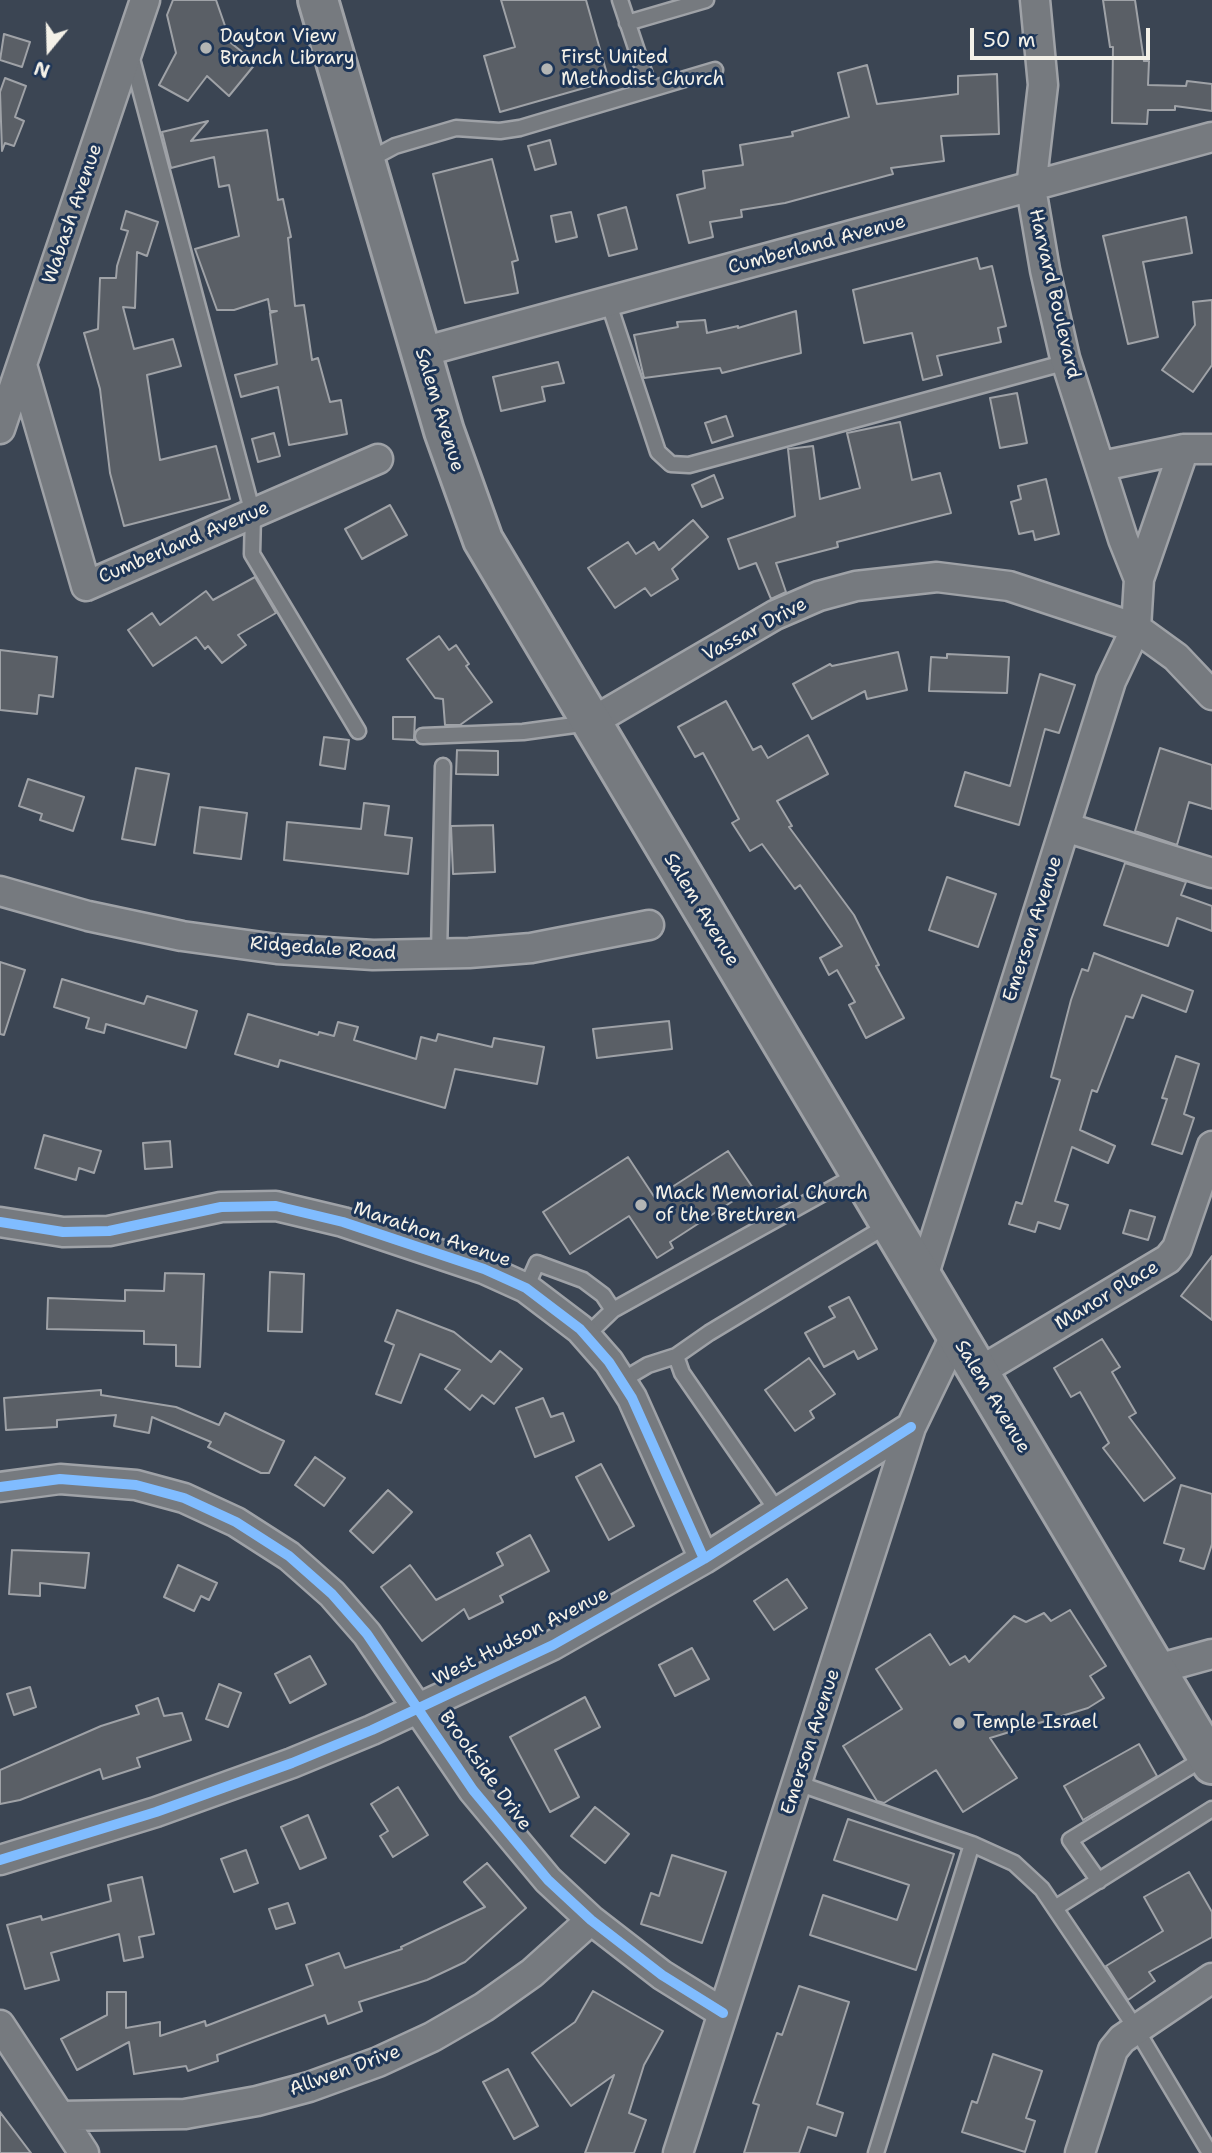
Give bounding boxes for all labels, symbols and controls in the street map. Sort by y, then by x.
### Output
north arrow [14,14,84,84]
scale bar [974,14,1154,58]
place label: Dayton View Branch Library [220,26,355,70]
text: 50 m [983,26,1036,54]
marker: Dayton View Branch Library [198,40,214,56]
place label: First United Methodist Church [561,47,724,91]
text: N [31,55,53,84]
marker: First United Methodist Church [539,61,555,77]
street label: Wabash Avenue [38,141,108,287]
street label: Harvard Boulevard [1023,207,1085,381]
street label: Cumberland Avenue [726,210,908,280]
street label: Salem Avenue [409,345,469,475]
street label: Cumberland Avenue [95,497,273,589]
street label: Vassar Drive [699,593,811,667]
street label: Salem Avenue [658,849,744,971]
street label: Emerson Avenue [999,853,1067,1005]
street label: Ridgedale Road [249,933,397,965]
place label: Mack Memorial Church of the Brethren [655,1183,868,1227]
street label: Marathon Avenue [350,1197,514,1273]
marker: Mack Memorial Church of the Brethren [633,1197,649,1213]
street label: Manor Place [1051,1256,1163,1336]
street label: Salem Avenue [949,1336,1035,1458]
street label: West Hudson Avenue [429,1583,613,1691]
street label: Emerson Avenue [777,1666,845,1818]
street label: Brookside Drive [434,1707,536,1835]
place label: Temple Israel [973,1712,1098,1734]
marker: Temple Israel [951,1715,967,1731]
street label: Allwen Drive [286,2040,404,2102]

